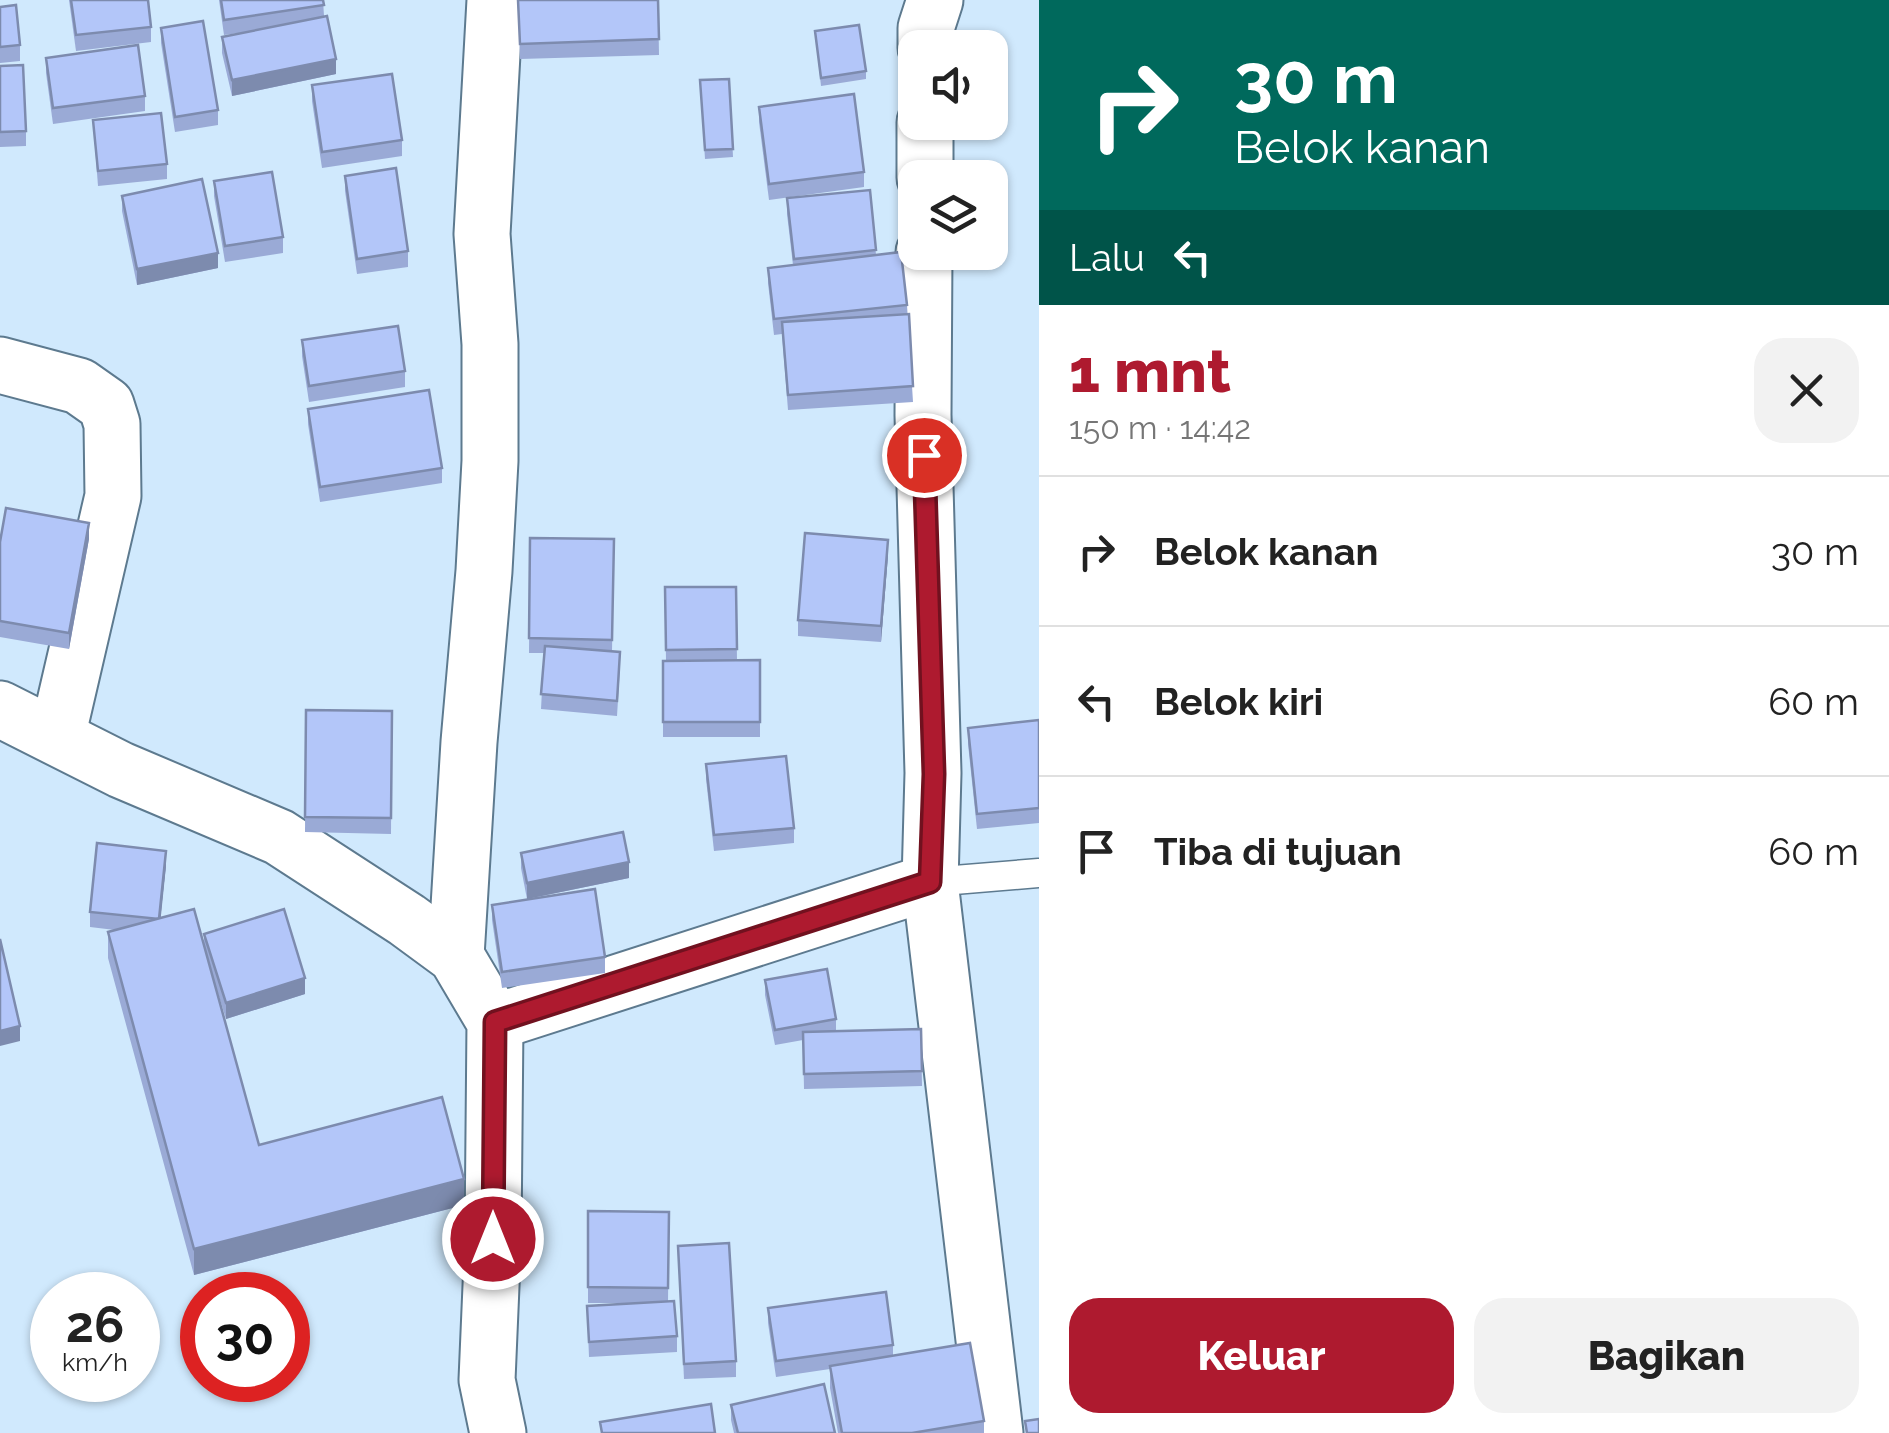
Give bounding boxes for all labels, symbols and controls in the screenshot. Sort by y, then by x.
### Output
map controls [898,30,1008,270]
button: sound [898,30,1008,140]
text: 30 m [1234,37,1398,119]
icon: right [1069,40,1199,170]
text: Belok kanan [1234,121,1490,174]
button: layers [898,160,1008,270]
icon: left [1165,230,1220,285]
text: Lalu [1069,235,1145,280]
text: 1 mnt [1069,336,1231,406]
button: close [1754,338,1859,443]
text: 150 m · 14:42 [1069,409,1251,446]
pin [882,413,967,498]
icon: arrive [897,428,952,483]
icon: right [1069,524,1124,579]
text: Belok kanan [1154,529,1379,574]
text: 30 m [1771,529,1859,574]
icon: left [1069,674,1124,729]
text: Belok kiri [1154,679,1323,724]
text: 60 m [1768,679,1859,724]
icon: arrive [1069,824,1124,879]
text: Tiba di tujuan [1154,829,1402,874]
text: 60 m [1768,829,1859,874]
position arrow [441,1187,545,1291]
speed limit sign: 30 [180,1272,310,1402]
text: 26 [66,1295,124,1354]
button: Keluar [1069,1298,1454,1413]
button: Bagikan [1474,1298,1859,1413]
text: km/h [62,1347,128,1377]

